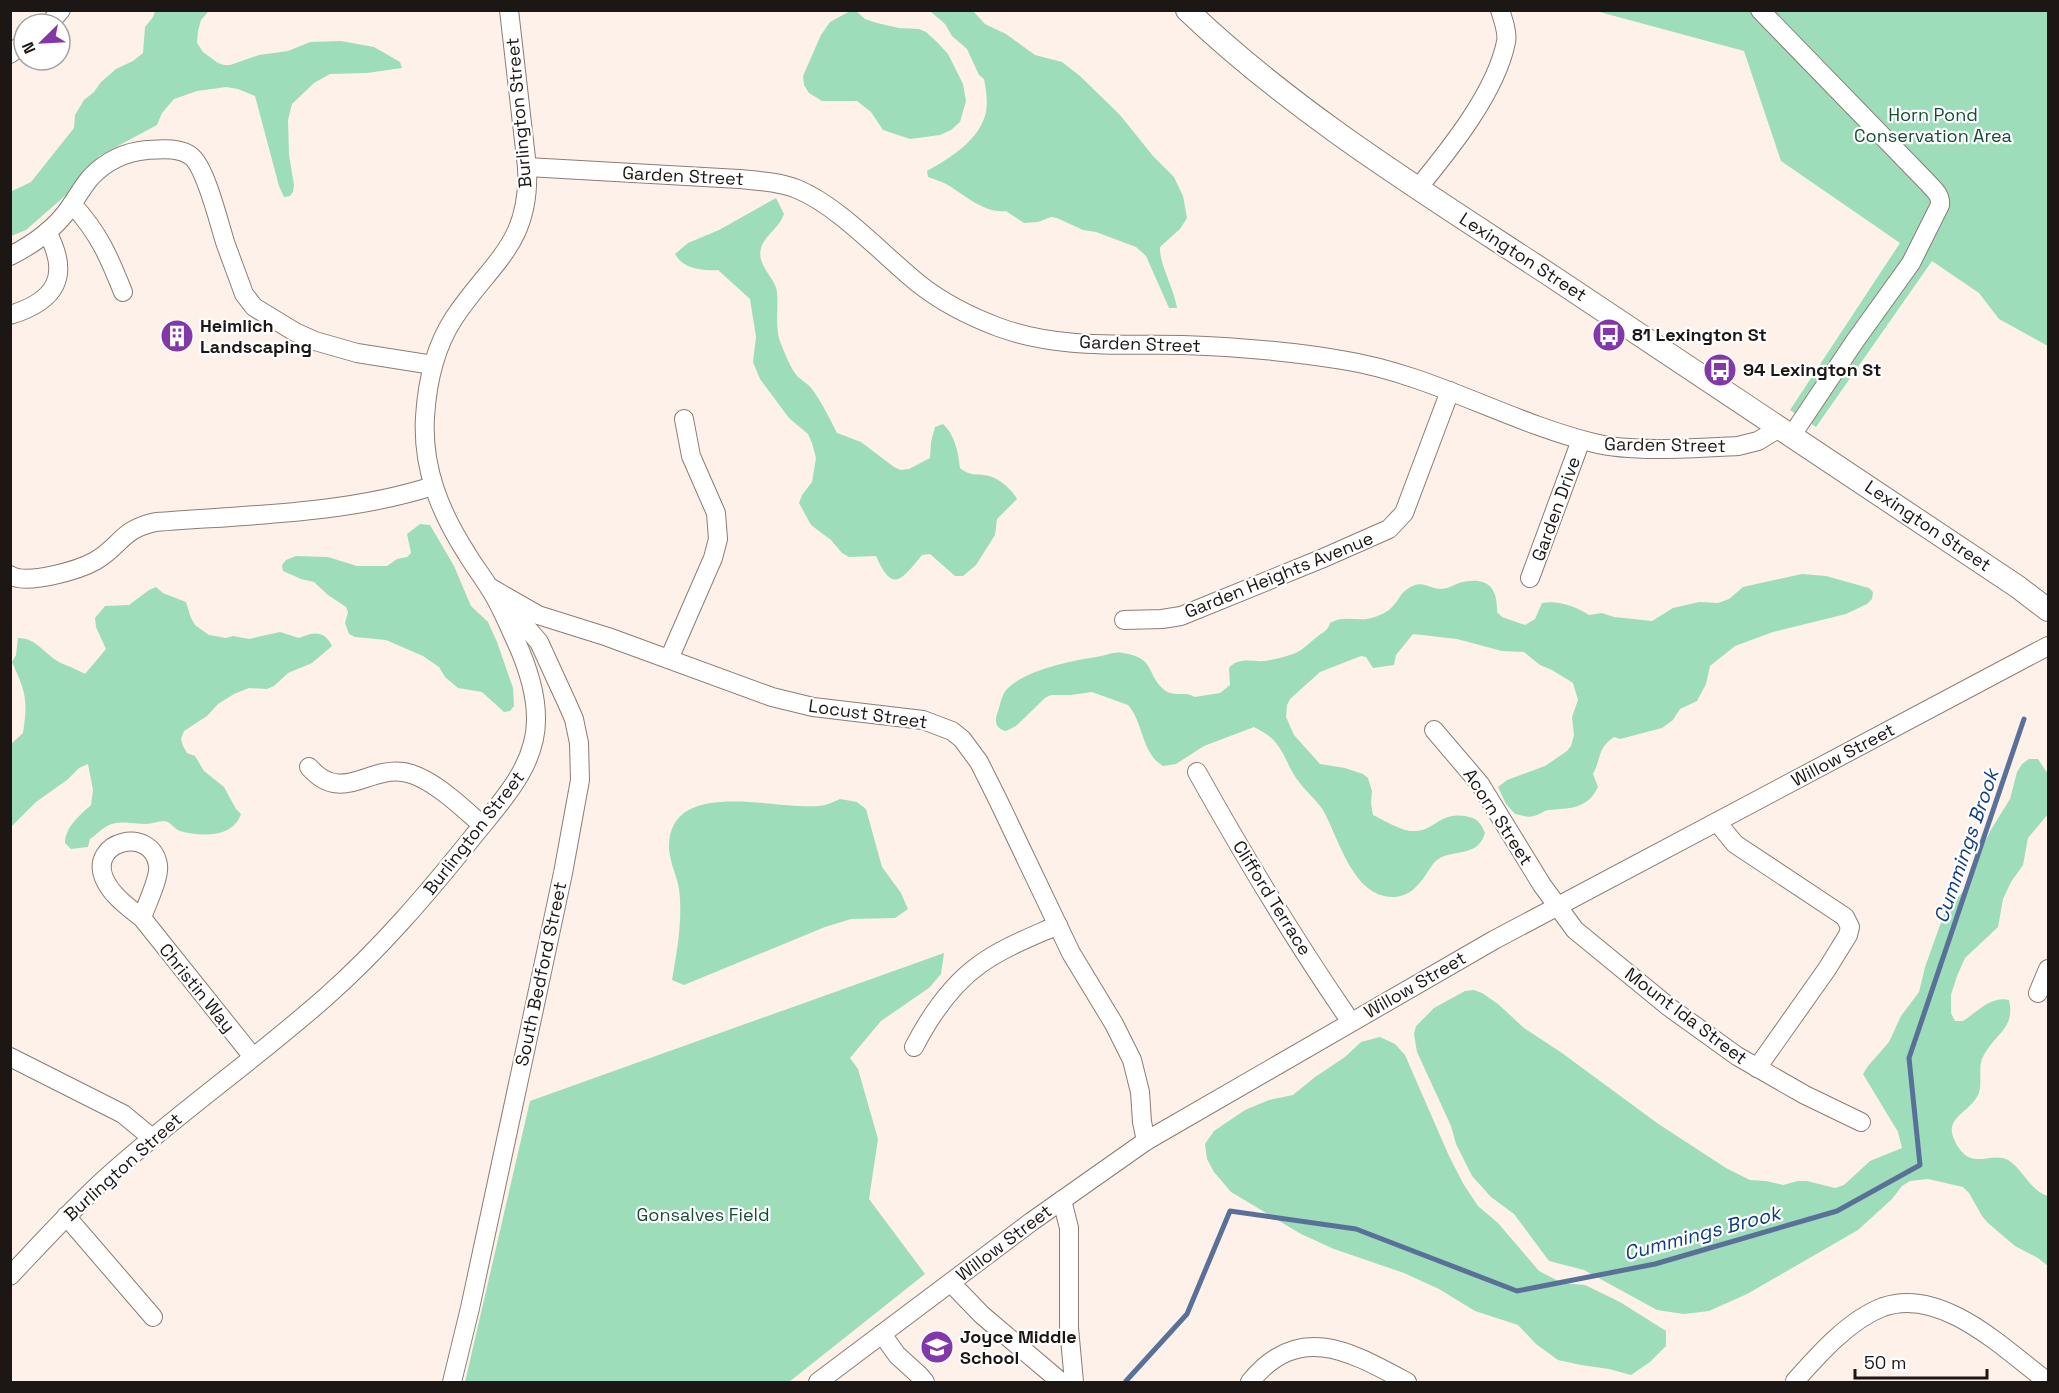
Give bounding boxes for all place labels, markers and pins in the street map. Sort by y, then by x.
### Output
place label: Heimlich Landscaping [200,314,312,358]
bus stop icon: 81 Lexington St [1591,317,1627,353]
building icon: Heimlich Landscaping [159,318,195,354]
place label: 81 Lexington St [1632,323,1767,346]
bus stop icon: 94 Lexington St [1702,352,1738,388]
place label: 94 Lexington St [1743,358,1881,381]
place label: Joyce Middle School [960,1325,1077,1369]
school or university icon: Joyce Middle School [919,1329,955,1365]

